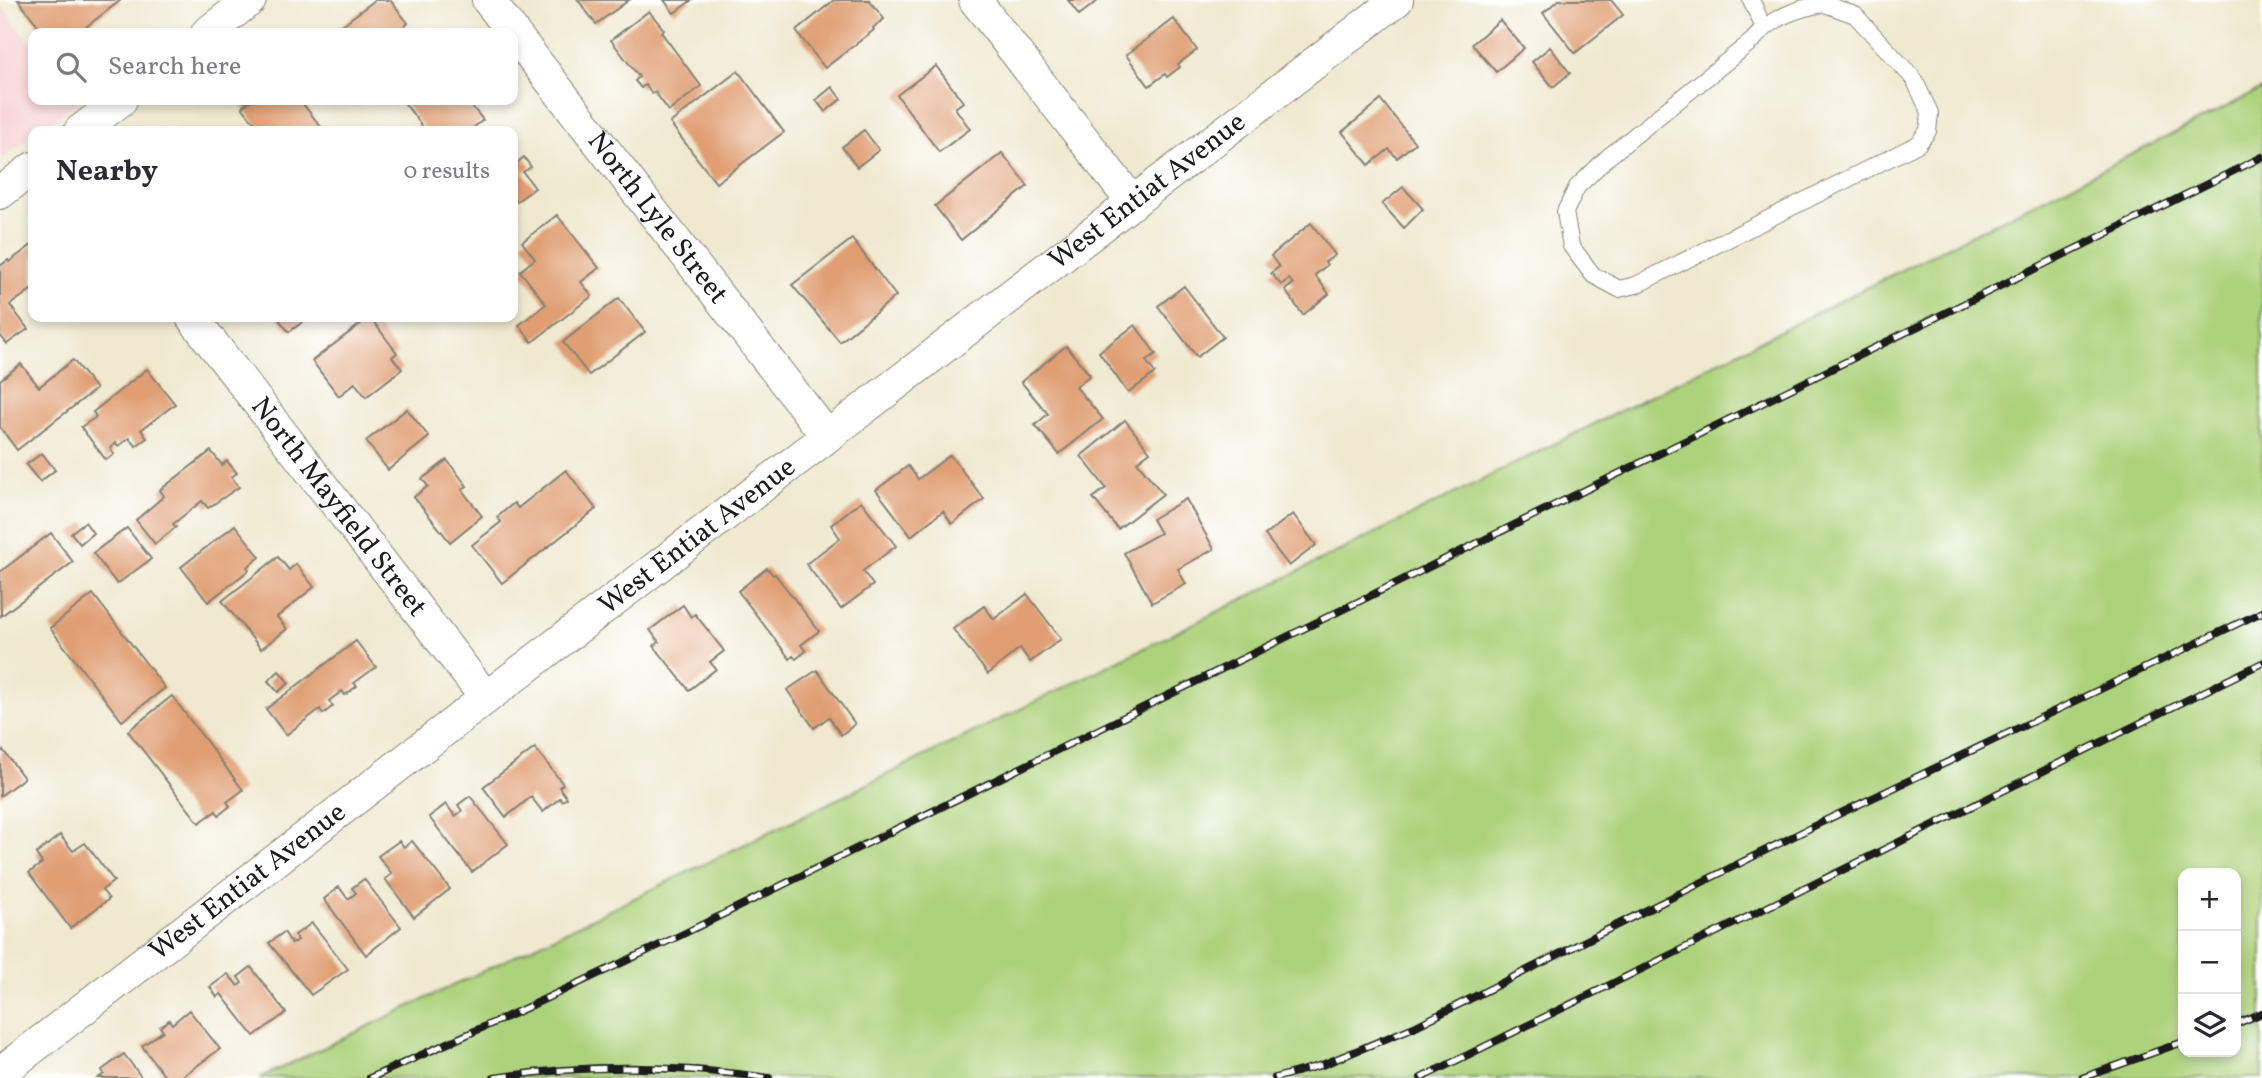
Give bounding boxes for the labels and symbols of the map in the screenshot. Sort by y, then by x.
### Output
street label: West Entiat Avenue [1041,103,1254,279]
street label: North Lyle Street [578,123,737,312]
street label: North Mayfield Street [241,389,436,625]
street label: West Entiat Avenue [591,448,804,624]
street label: West Entiat Avenue [141,793,354,970]

